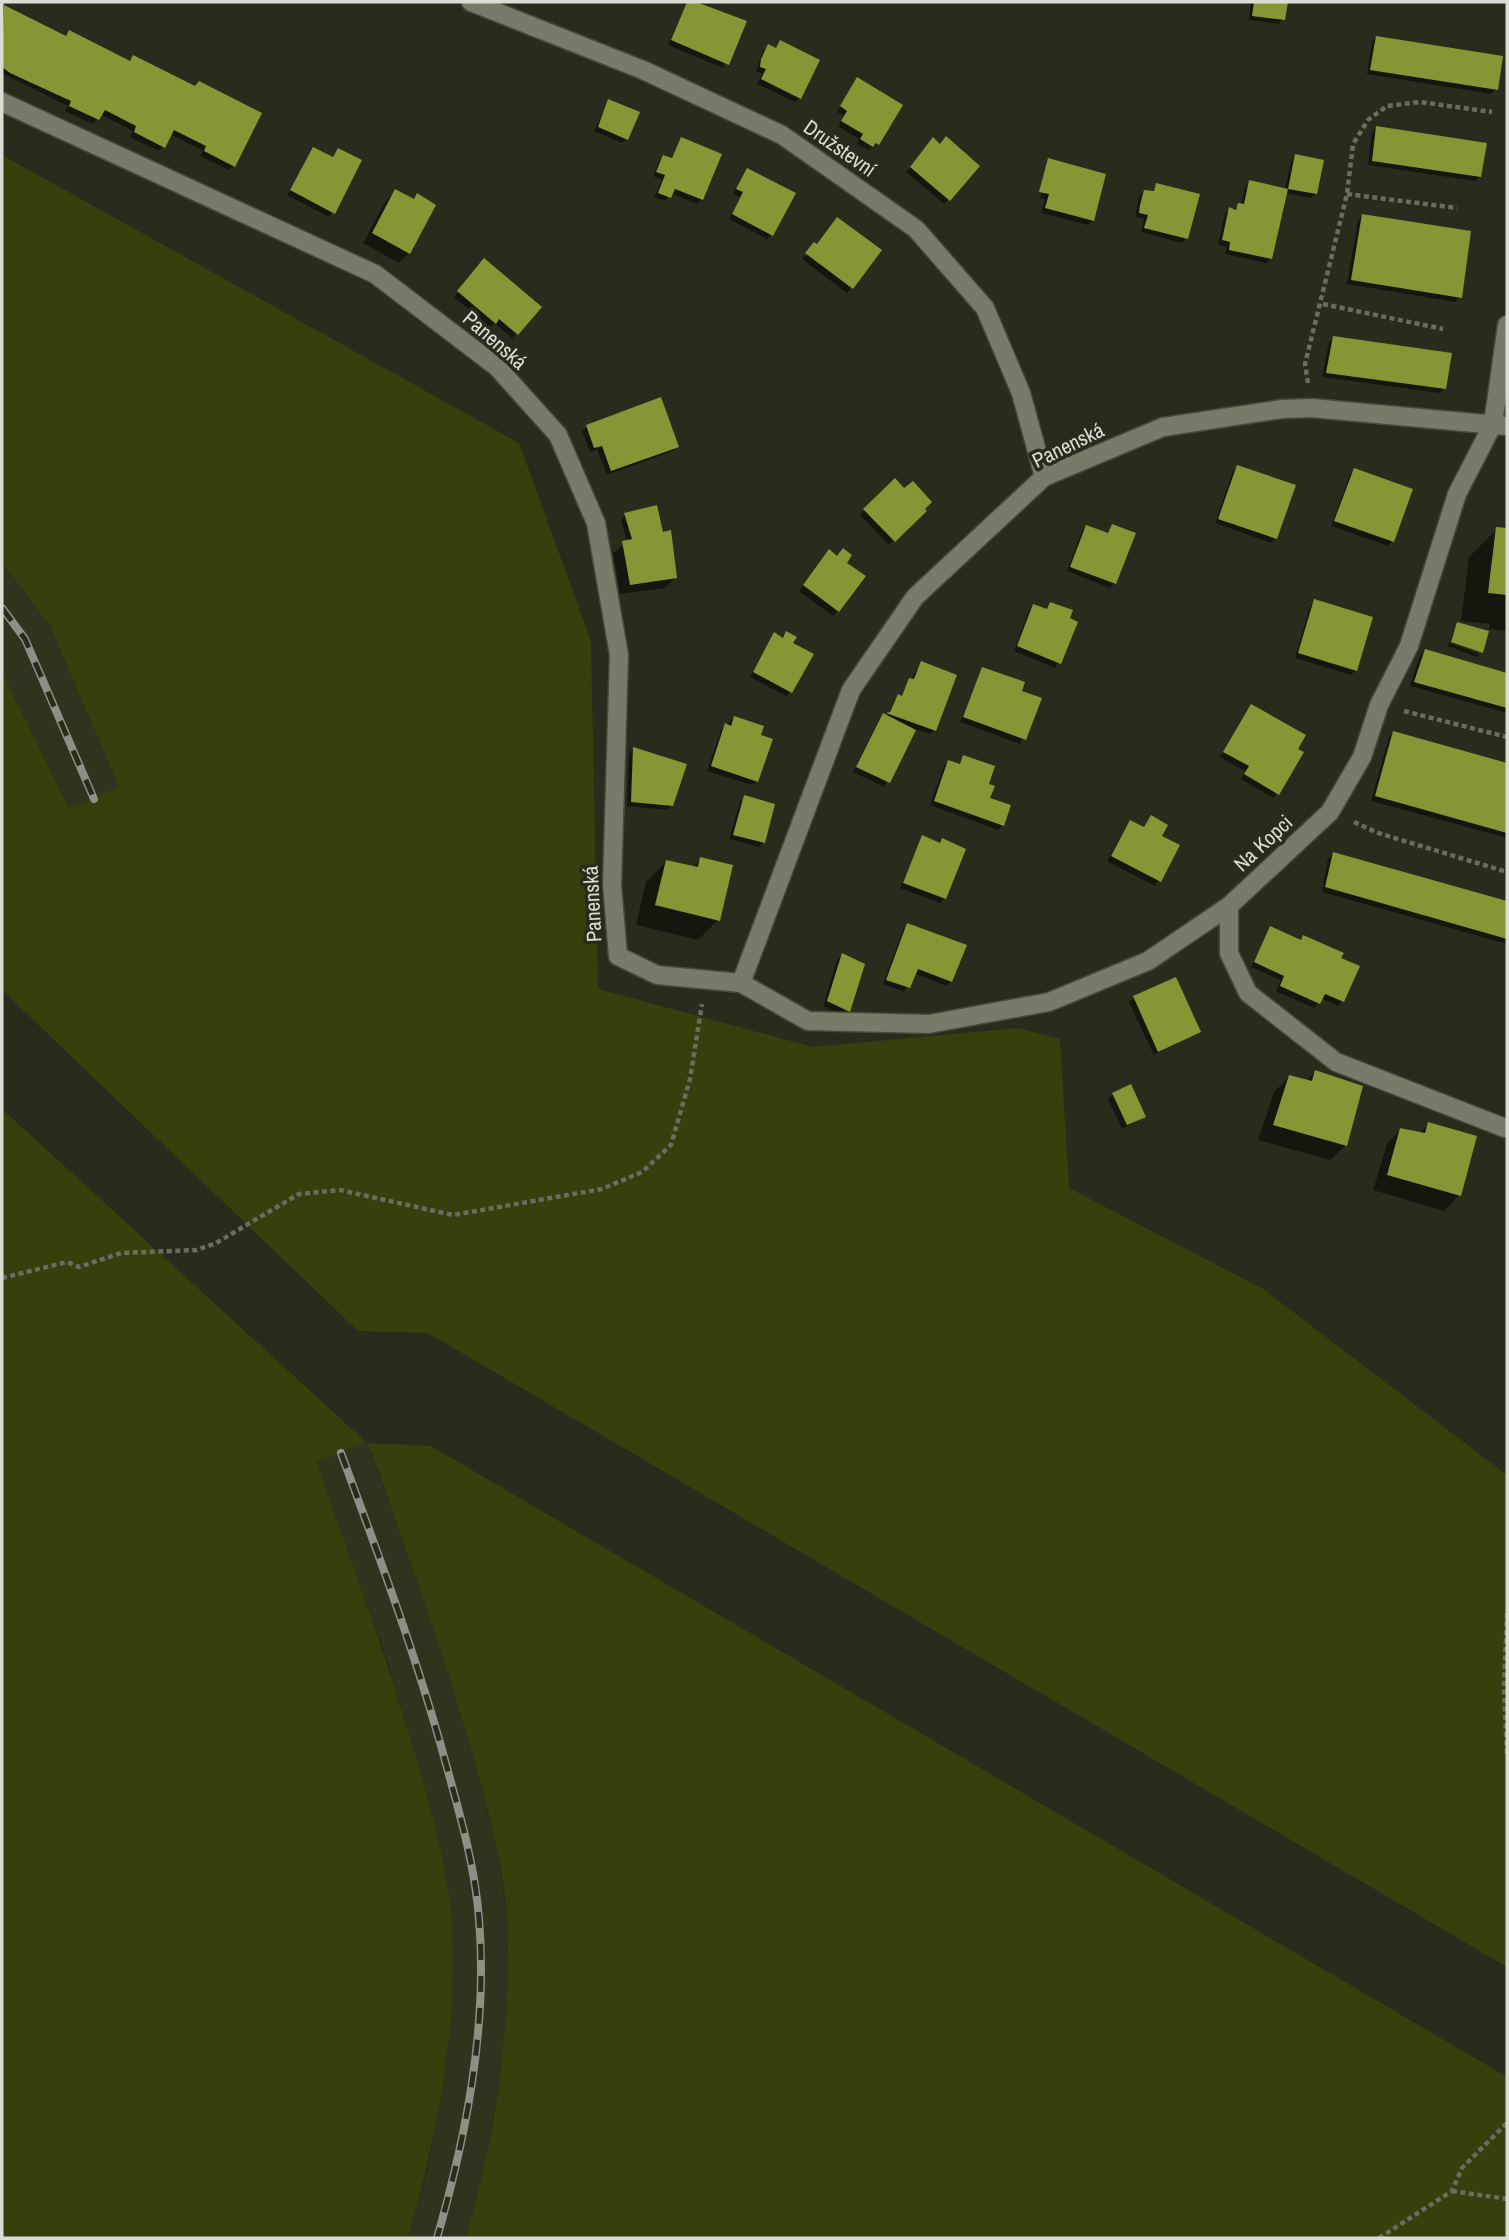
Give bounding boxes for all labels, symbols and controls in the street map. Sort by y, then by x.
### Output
street label: Družstevní [798,113,882,184]
street label: Panenská [457,304,534,376]
street label: Panenská [1027,415,1109,475]
street label: Na Kopci [1227,808,1299,878]
street label: Panenská [575,865,608,943]

